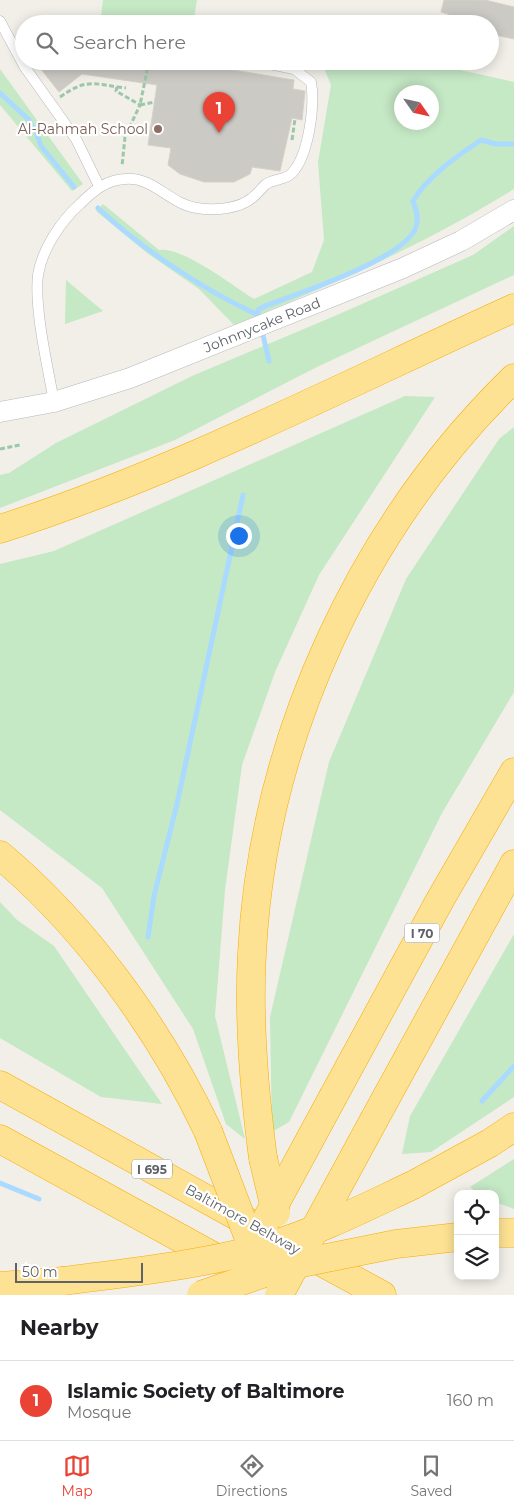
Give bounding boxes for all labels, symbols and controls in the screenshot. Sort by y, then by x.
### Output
search box [15,15,499,70]
icon: search [33,29,61,57]
text: Search here [73,31,186,54]
north arrow [394,85,439,130]
pin: 1 [203,92,235,133]
place label: Al-Rahmah School [18,120,148,138]
marker: Al-Rahmah School [152,123,164,135]
street label: Johnnycake Road [200,293,323,357]
your location [226,523,252,549]
road number: I 70 [404,924,440,942]
road number: I 695 [132,1160,172,1178]
street label: Baltimore Beltway [182,1180,304,1258]
map controls [454,1190,499,1280]
button: locate [454,1190,499,1235]
button: layers [454,1235,499,1280]
scale bar [15,1260,142,1283]
text: 50 m [22,1263,58,1281]
text: Nearby [20,1315,99,1340]
text: Islamic Society of Baltimore [67,1380,345,1403]
text: 1 [33,1391,39,1410]
text: 160 m [447,1391,494,1410]
text: Mosque [67,1403,131,1422]
tab: Map [62,1452,93,1500]
tab: Directions [216,1452,287,1500]
tab: Saved [410,1452,452,1500]

